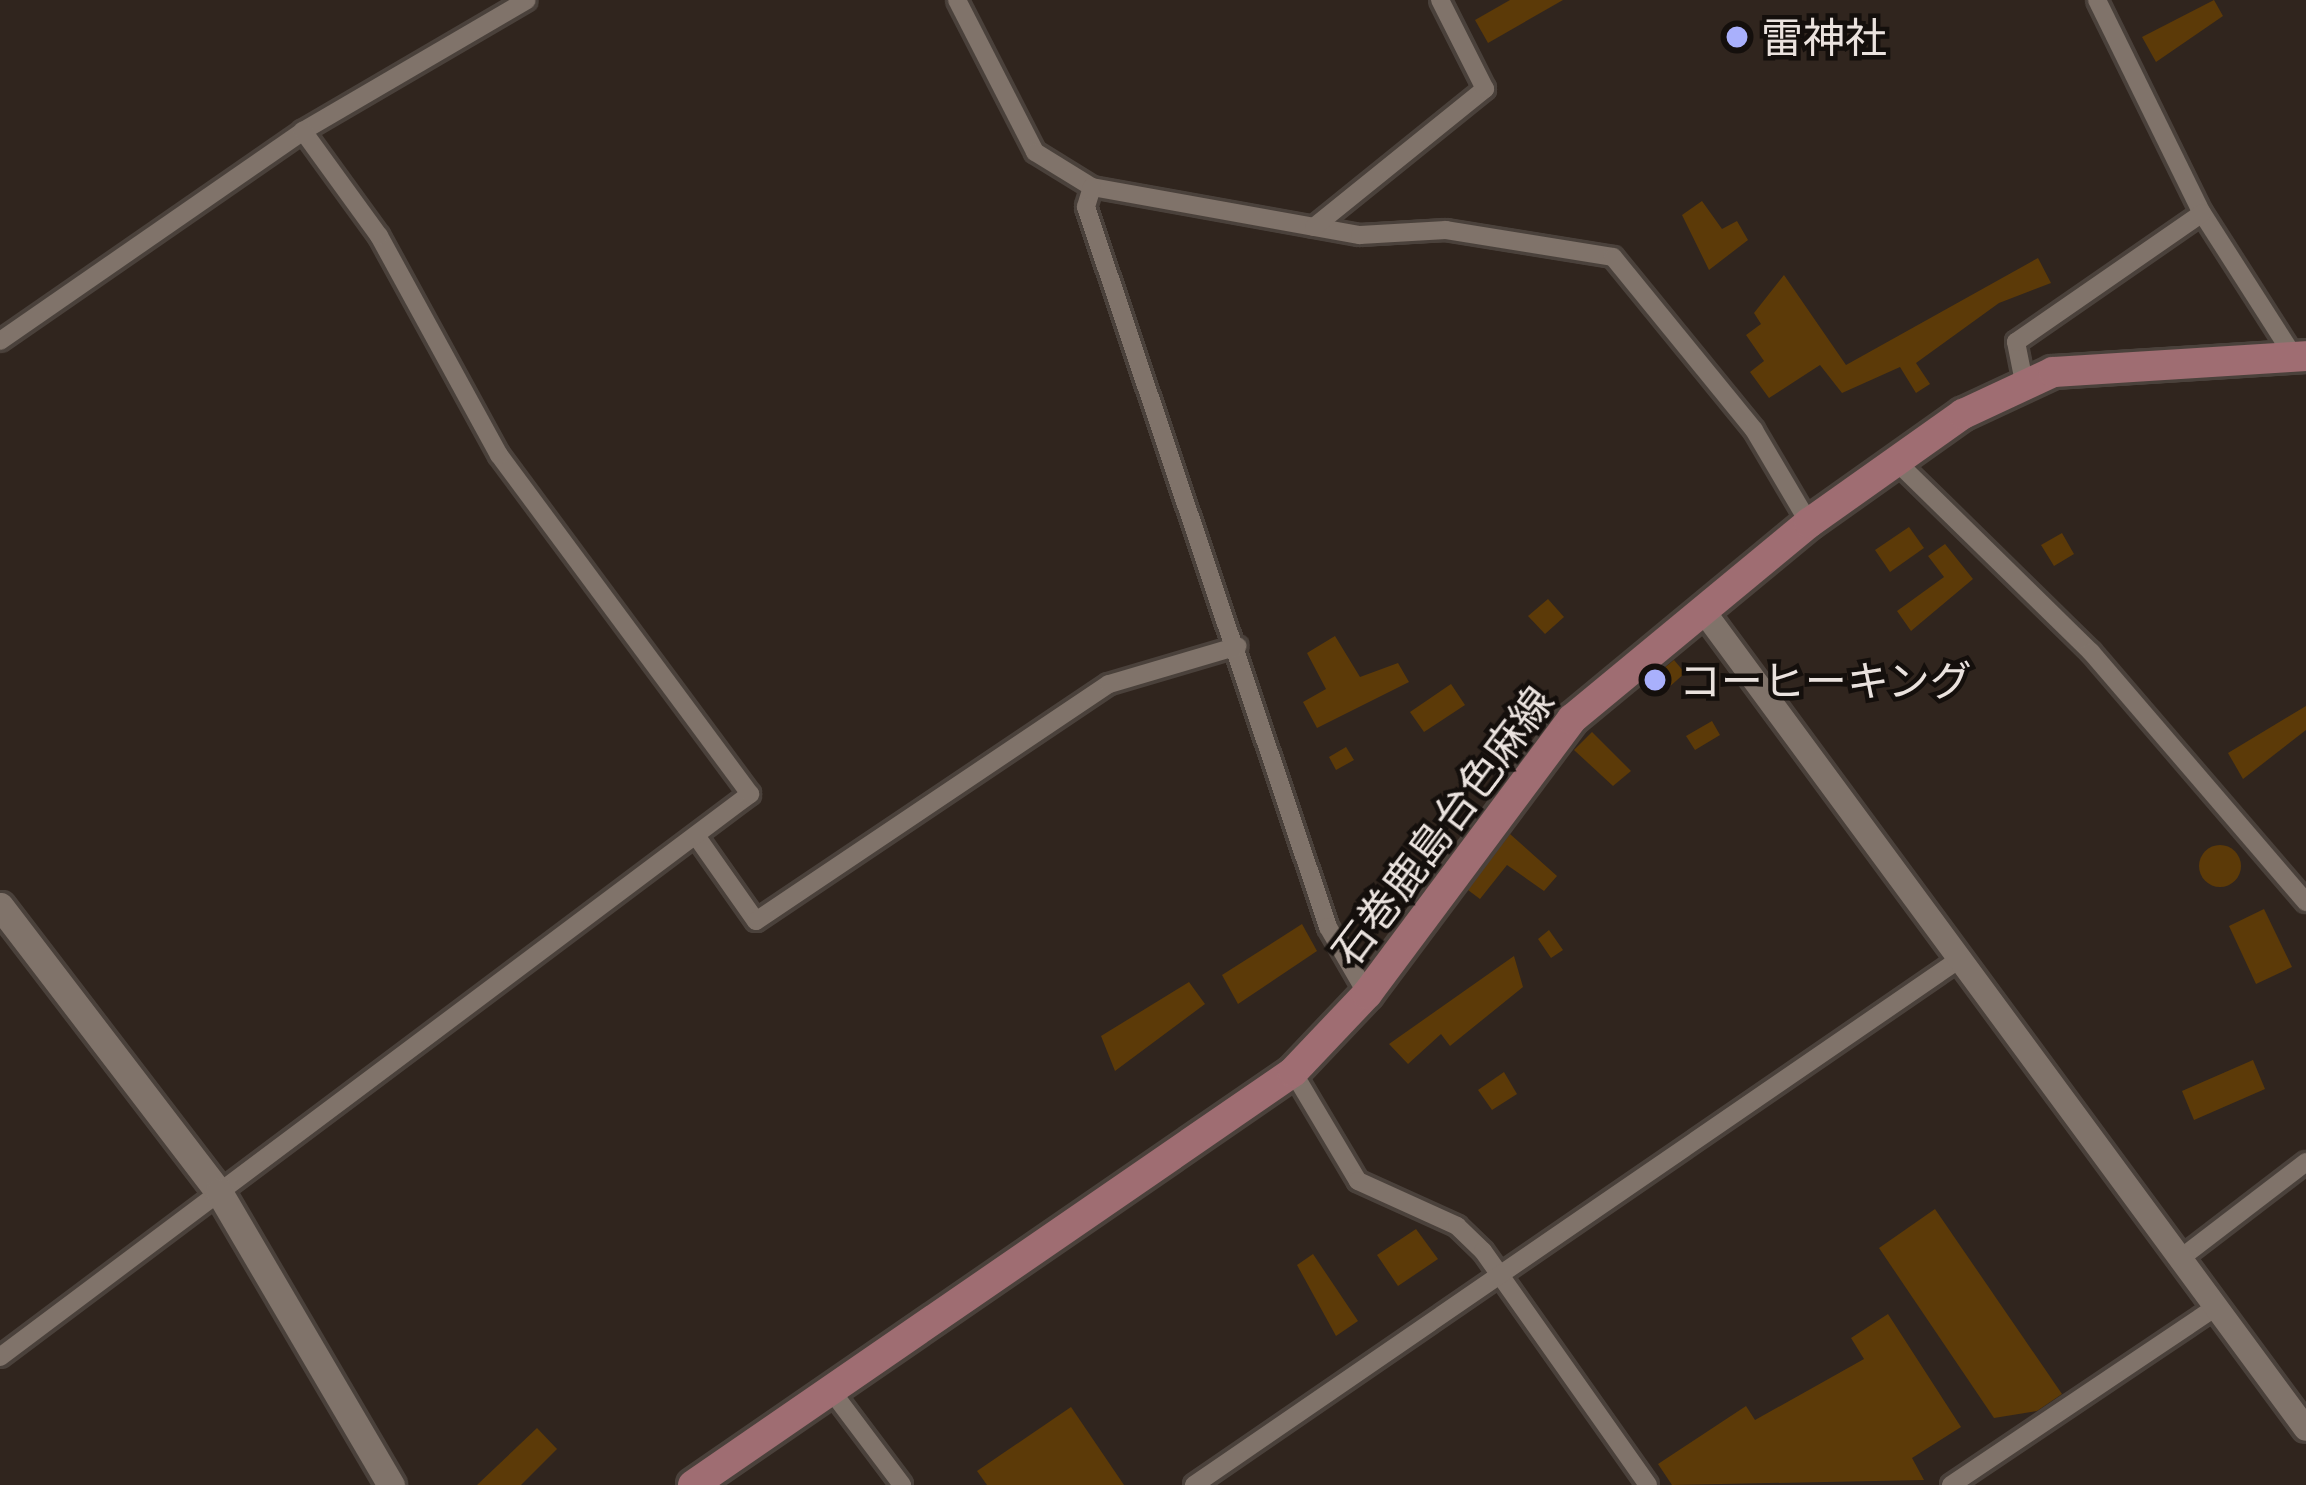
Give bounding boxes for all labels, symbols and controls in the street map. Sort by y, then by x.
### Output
place label: 雷神社 [1761,12,1887,62]
marker: 雷神社 [1724,24,1750,50]
place label: コーヒーキング [1679,655,1973,705]
marker: コーヒーキング [1642,667,1668,693]
street label: 石巻鹿島台色麻線 [1321,677,1563,975]

